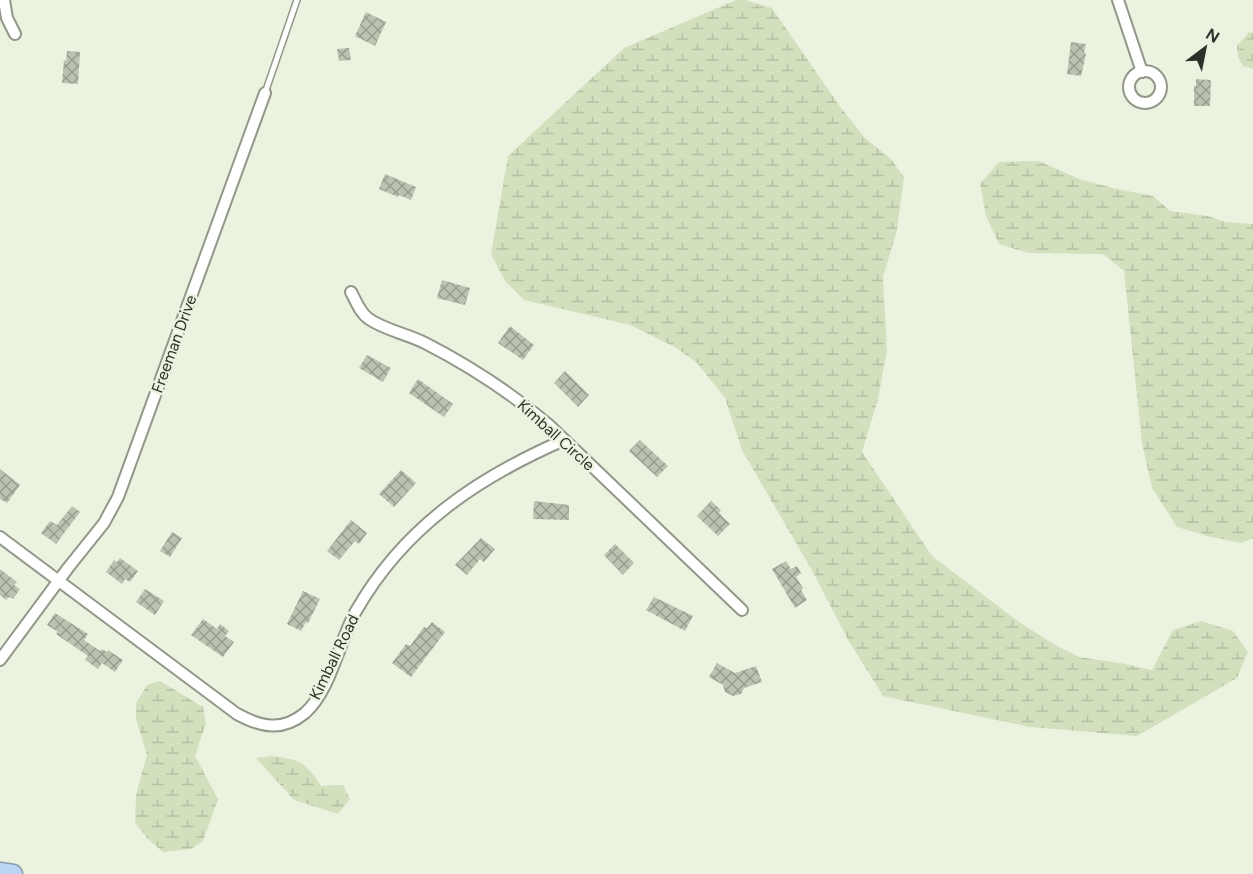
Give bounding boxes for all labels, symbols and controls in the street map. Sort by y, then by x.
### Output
north arrow [1175,18,1235,78]
text: N [1202,24,1223,47]
street label: Freeman Drive [147,292,201,396]
street label: Kimball Circle [514,395,599,475]
street label: Kimball Road [305,611,363,703]

